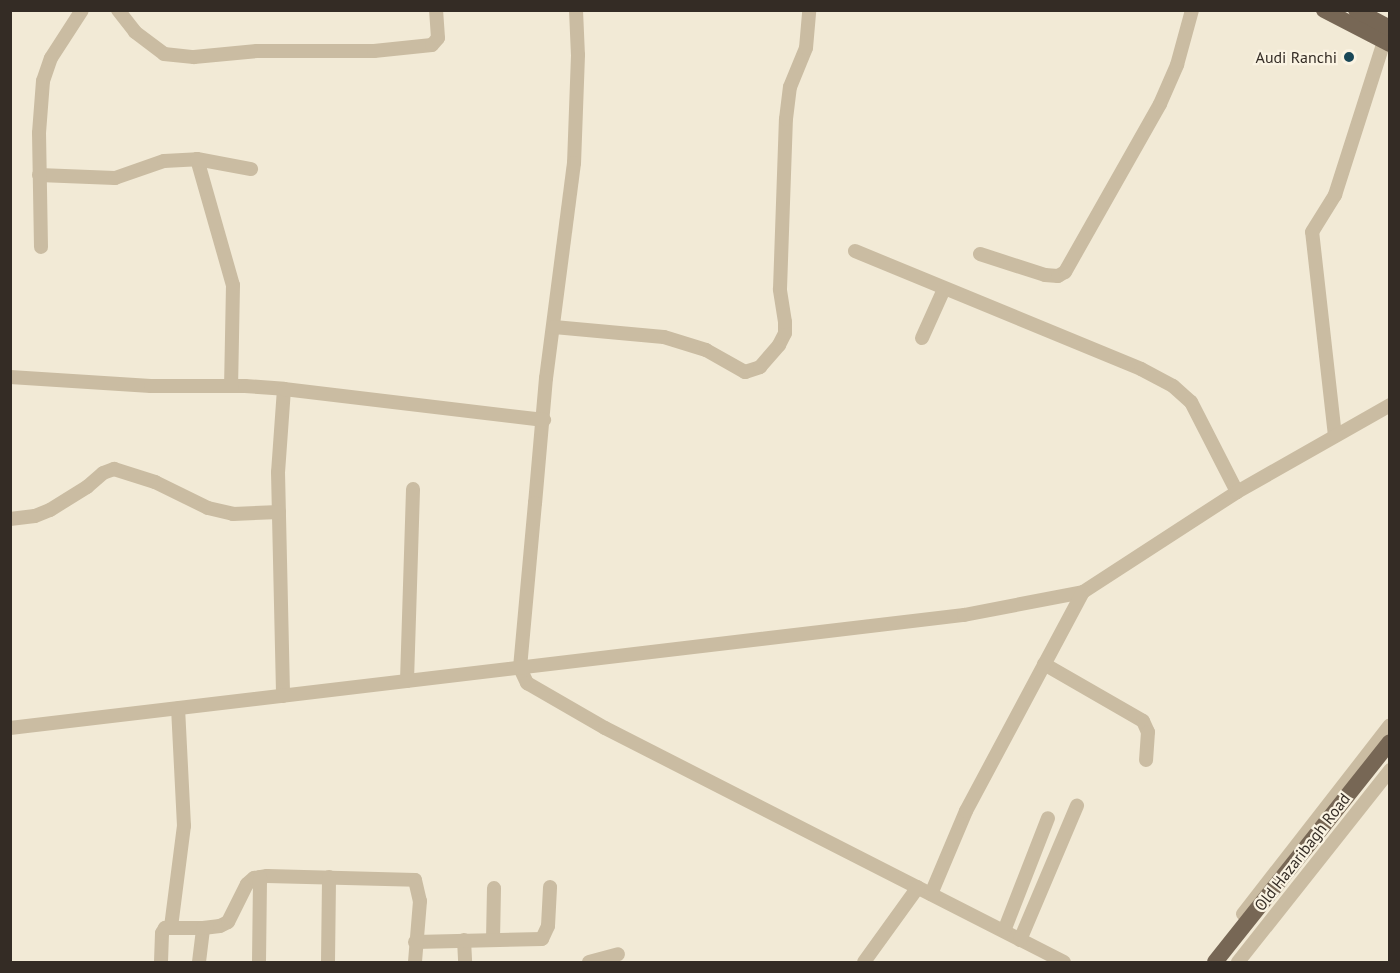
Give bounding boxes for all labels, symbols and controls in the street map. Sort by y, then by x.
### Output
place label: Audi Ranchi [1256,47,1337,67]
marker: Audi Ranchi [1342,50,1356,64]
street label: Old Hazaribagh Road [1250,789,1354,915]

